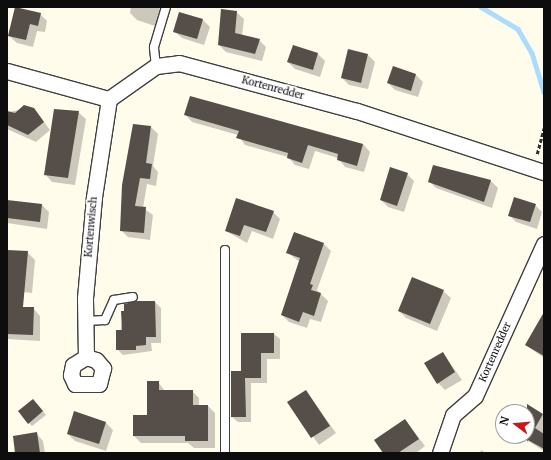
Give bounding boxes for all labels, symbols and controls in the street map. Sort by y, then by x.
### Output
street label: Kortenredder [240,74,306,102]
street label: Kortenwisch [82,196,100,258]
street label: Kortenredder [476,320,514,384]
north arrow [495,404,535,444]
text: N [496,415,512,427]

